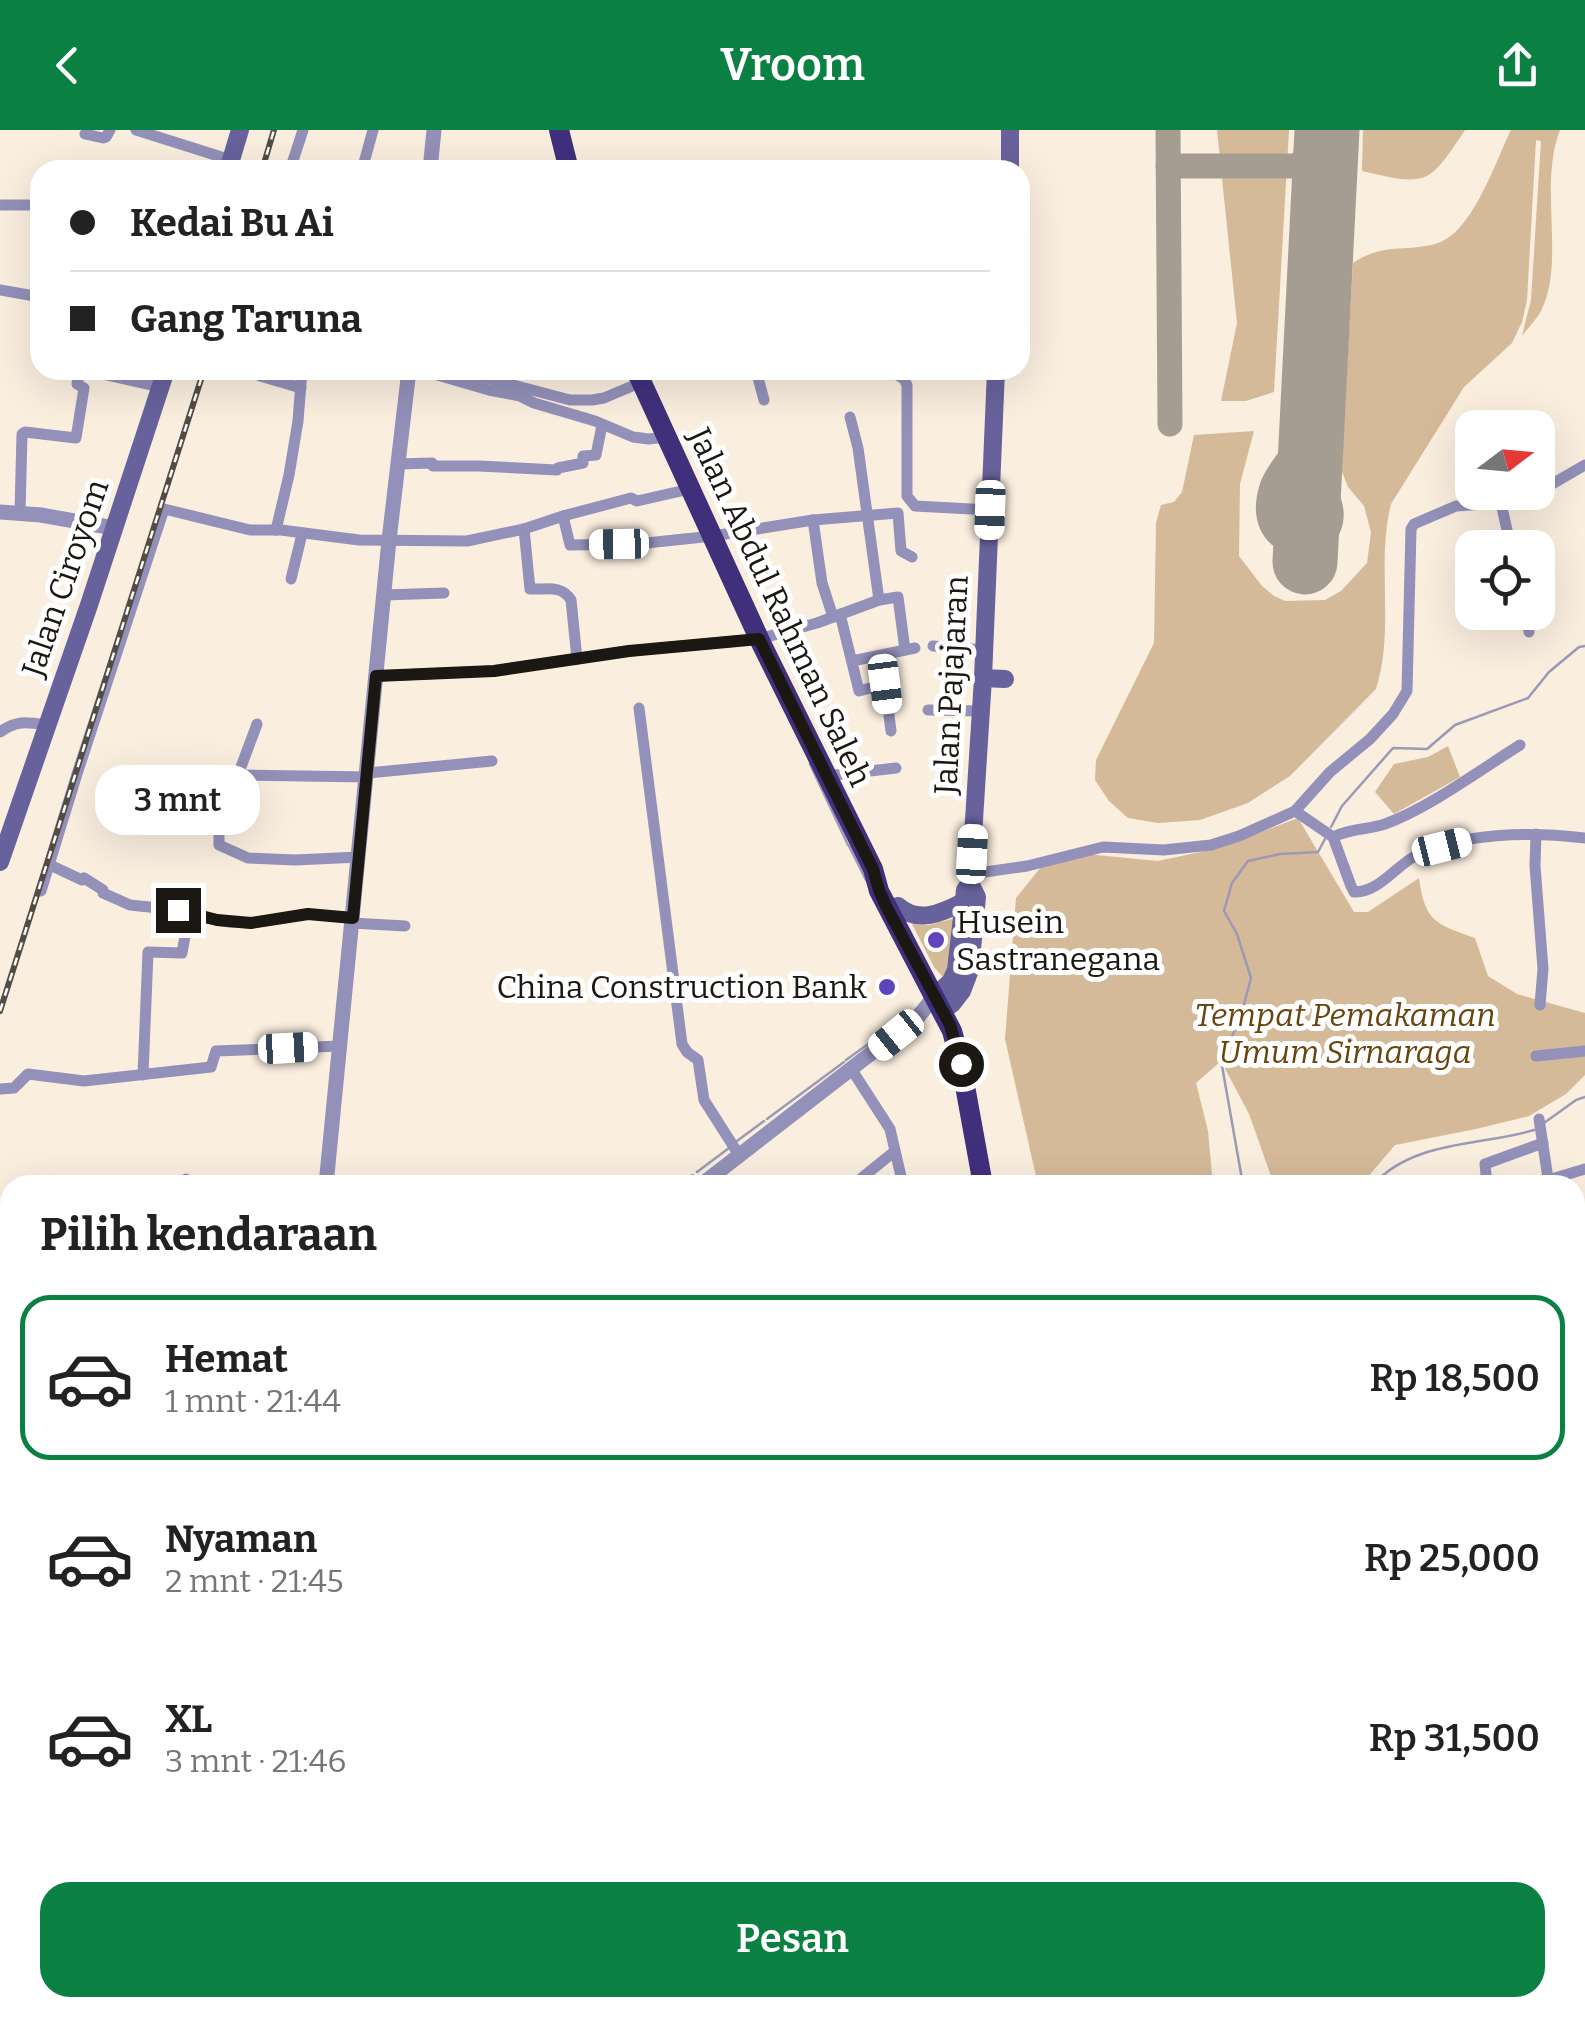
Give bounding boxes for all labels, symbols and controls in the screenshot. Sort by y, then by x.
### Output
icon: back [40,38,95,93]
text: Vroom [720,38,865,92]
icon: share [1490,38,1545,93]
text: Kedai Bu Ai [130,200,334,246]
text: Gang Taruna [130,296,362,342]
north arrow [1455,410,1555,510]
map controls [1455,410,1555,630]
street label: Jalan Abdul Rahman Saleh [680,421,880,792]
street label: Jalan Ciroyom [13,474,116,682]
car [974,479,1006,541]
car [589,528,649,560]
button: locate [1455,530,1555,630]
street label: Jalan Pajajaran [926,574,976,797]
car [866,652,904,716]
callout: 3 mnt [96,765,260,835]
text: 3 mnt [134,781,221,819]
car [955,823,989,885]
car [1409,825,1475,869]
route end [156,888,201,933]
place label: Husein Sastranegana [956,903,1160,978]
marker: Husein Sastranegana [925,929,947,951]
place label: China Construction Bank [497,968,867,1006]
marker: China Construction Bank [876,976,898,998]
park label: Tempat Pemakaman Umum Sirnaraga [1194,996,1496,1071]
car [863,1004,929,1066]
car [257,1031,319,1065]
route start [939,1042,984,1087]
text: Pilih kendaraan [40,1208,377,1262]
icon: car [45,1333,135,1423]
text: Hemat [165,1336,288,1382]
text: Rp 18,500 [1369,1355,1540,1401]
text: 1 mnt · 21:44 [165,1382,341,1420]
icon: car [45,1513,135,1603]
text: Nyaman [165,1516,317,1562]
text: Rp 25,000 [1364,1535,1540,1581]
text: 2 mnt · 21:45 [165,1562,344,1600]
icon: car [45,1693,135,1783]
text: XL [165,1696,212,1742]
text: Rp 31,500 [1369,1715,1540,1761]
text: 3 mnt · 21:46 [165,1742,346,1780]
button: Pesan [40,1882,1545,1997]

